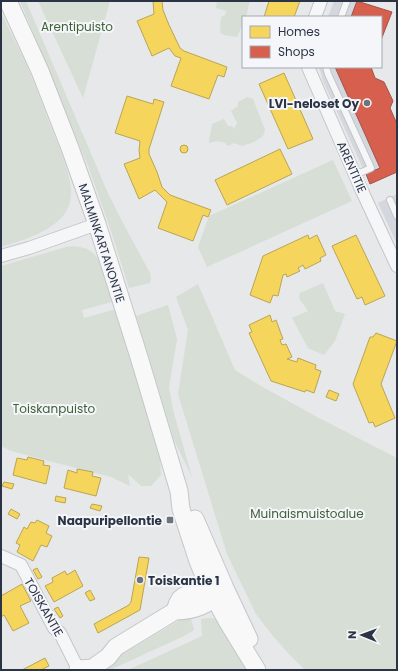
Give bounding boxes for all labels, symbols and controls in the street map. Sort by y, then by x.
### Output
legend [242,16,382,68]
park label: Arentipuisto [41,18,113,35]
text: Homes [278,23,320,40]
text: Shops [278,43,315,60]
place label: LVI-neloset Oy [269,95,359,112]
marker: LVI-neloset Oy [362,98,372,108]
street label: ARENTITIE [333,138,371,196]
street label: MALMINKARTANONTIE [75,181,129,305]
park label: Toiskanpuisto [13,400,96,417]
park label: Muinaismuistoalue [250,505,364,522]
place label: Naapuripellontie [58,512,163,529]
marker: Naapuripellontie [165,515,175,525]
place label: Toiskantie 1 [148,572,220,589]
street label: TOISKANTIE [20,575,68,639]
marker: Toiskantie 1 [135,575,145,585]
north arrow [342,615,382,655]
text: N [344,631,360,639]

